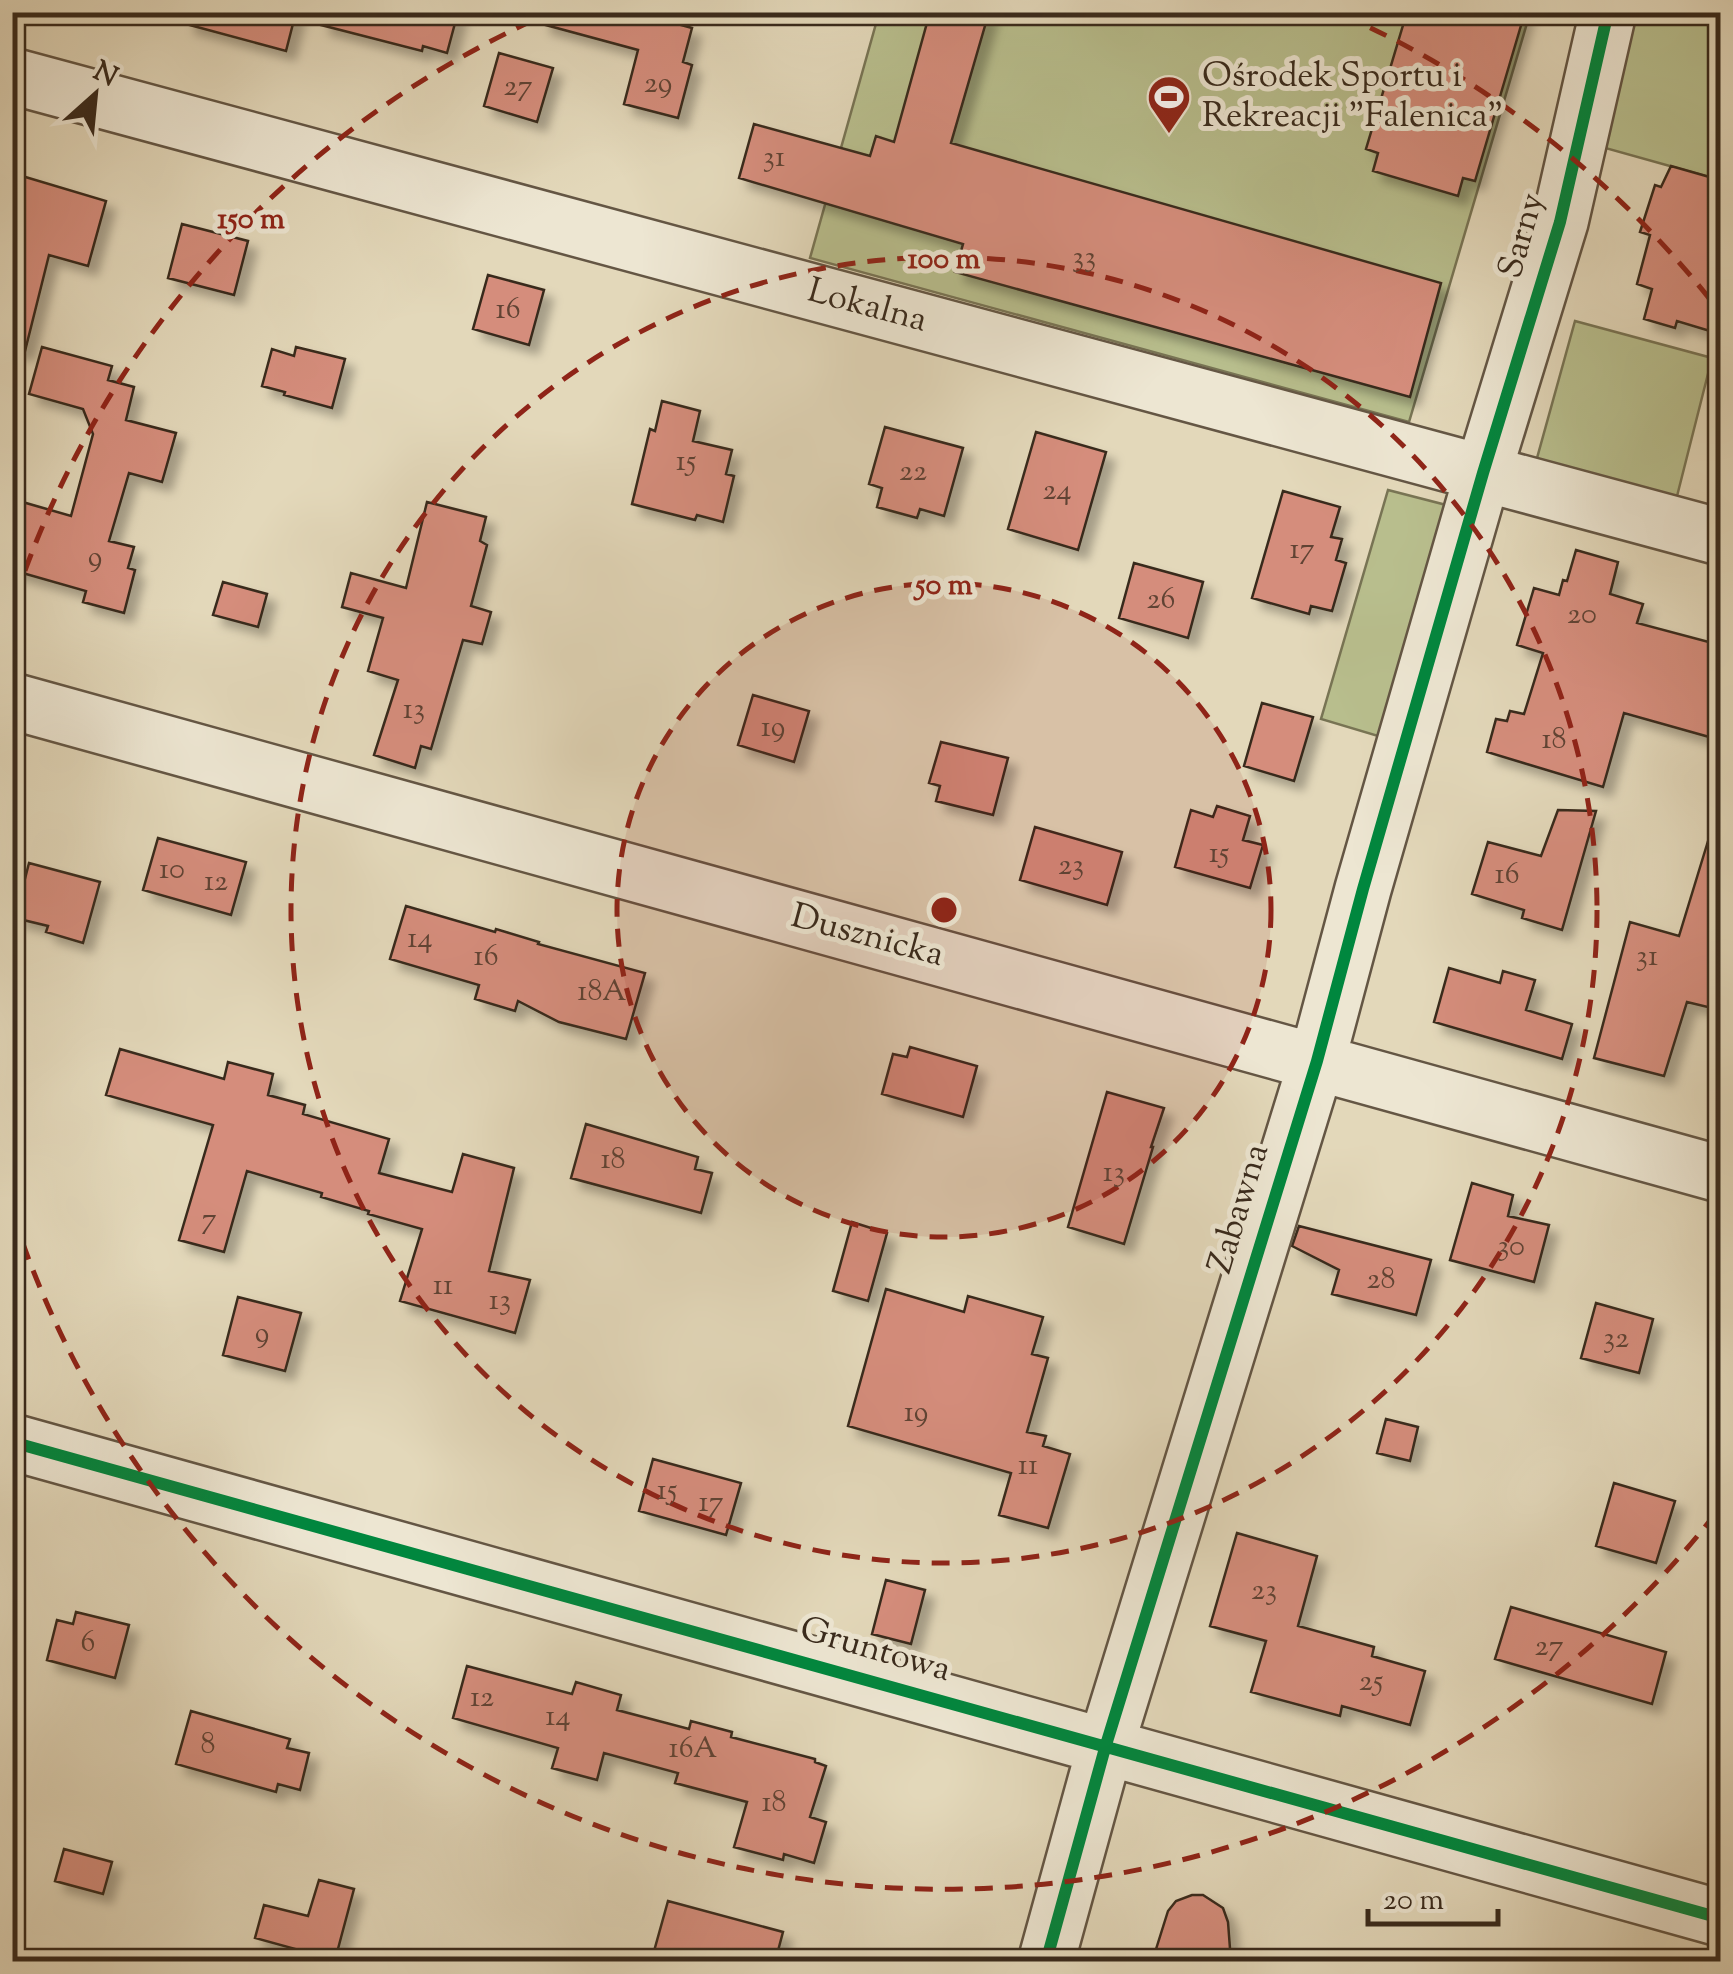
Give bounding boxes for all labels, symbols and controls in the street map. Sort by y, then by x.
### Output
north arrow [45,45,145,145]
place label: Ośrodek Sportu i Rekreacji "Falenica" [1202,52,1503,143]
text: N [86,53,124,98]
house number: 29 [644,63,672,106]
house number: 27 [503,66,533,109]
sports icon: Ośrodek Sportu i Rekreacji "Falenica" [1146,74,1192,135]
house number: 31 [763,137,785,180]
street label: Sarny [1487,187,1559,285]
text: 150 m [217,199,285,242]
house number: 33 [1072,237,1096,280]
text: 100 m [908,239,981,282]
street label: Lokalna [802,267,932,347]
house number: 16 [495,289,521,332]
house number: 15 [676,441,696,484]
house number: 22 [899,451,927,494]
house number: 24 [1042,470,1072,513]
house number: 17 [1289,529,1315,572]
house number: 9 [88,537,102,580]
text: 50 m [913,565,973,608]
house number: 26 [1147,579,1175,622]
house number: 20 [1567,594,1597,637]
house number: 13 [403,689,425,732]
house number: 19 [761,707,785,750]
house number: 18 [1541,719,1567,762]
house number: 15 [1209,833,1229,876]
house number: 23 [1058,845,1084,888]
house number: 10 [159,849,185,892]
house number: 16 [1494,854,1520,897]
house number: 12 [204,861,228,904]
street label: Dusznicka [785,892,949,982]
centre of rings [926,892,962,928]
house number: 14 [407,918,433,961]
house number: 16 [473,936,499,979]
house number: 31 [1636,936,1658,979]
house number: 18A [577,971,627,1014]
street label: Zabawna [1196,1138,1284,1280]
house number: 18 [600,1139,626,1182]
house number: 13 [1103,1152,1125,1195]
house number: 7 [201,1199,217,1242]
house number: 30 [1497,1226,1525,1269]
house number: 28 [1366,1259,1396,1302]
house number: 11 [433,1265,453,1308]
house number: 13 [489,1280,511,1323]
house number: 9 [255,1313,269,1356]
house number: 32 [1603,1318,1629,1361]
house number: 19 [904,1392,928,1435]
house number: 11 [1018,1445,1038,1488]
house number: 15 [657,1470,677,1513]
house number: 17 [698,1482,724,1525]
house number: 23 [1251,1570,1277,1613]
street label: Gruntowa [794,1605,956,1697]
house number: 6 [81,1622,95,1665]
house number: 27 [1534,1626,1564,1669]
house number: 25 [1359,1661,1383,1704]
house number: 12 [470,1677,494,1720]
house number: 14 [545,1696,571,1739]
house number: 8 [201,1724,216,1767]
house number: 16A [669,1728,717,1771]
house number: 18 [761,1782,787,1825]
scale bar [1368,1864,1498,1926]
text: 20 m [1383,1880,1444,1923]

